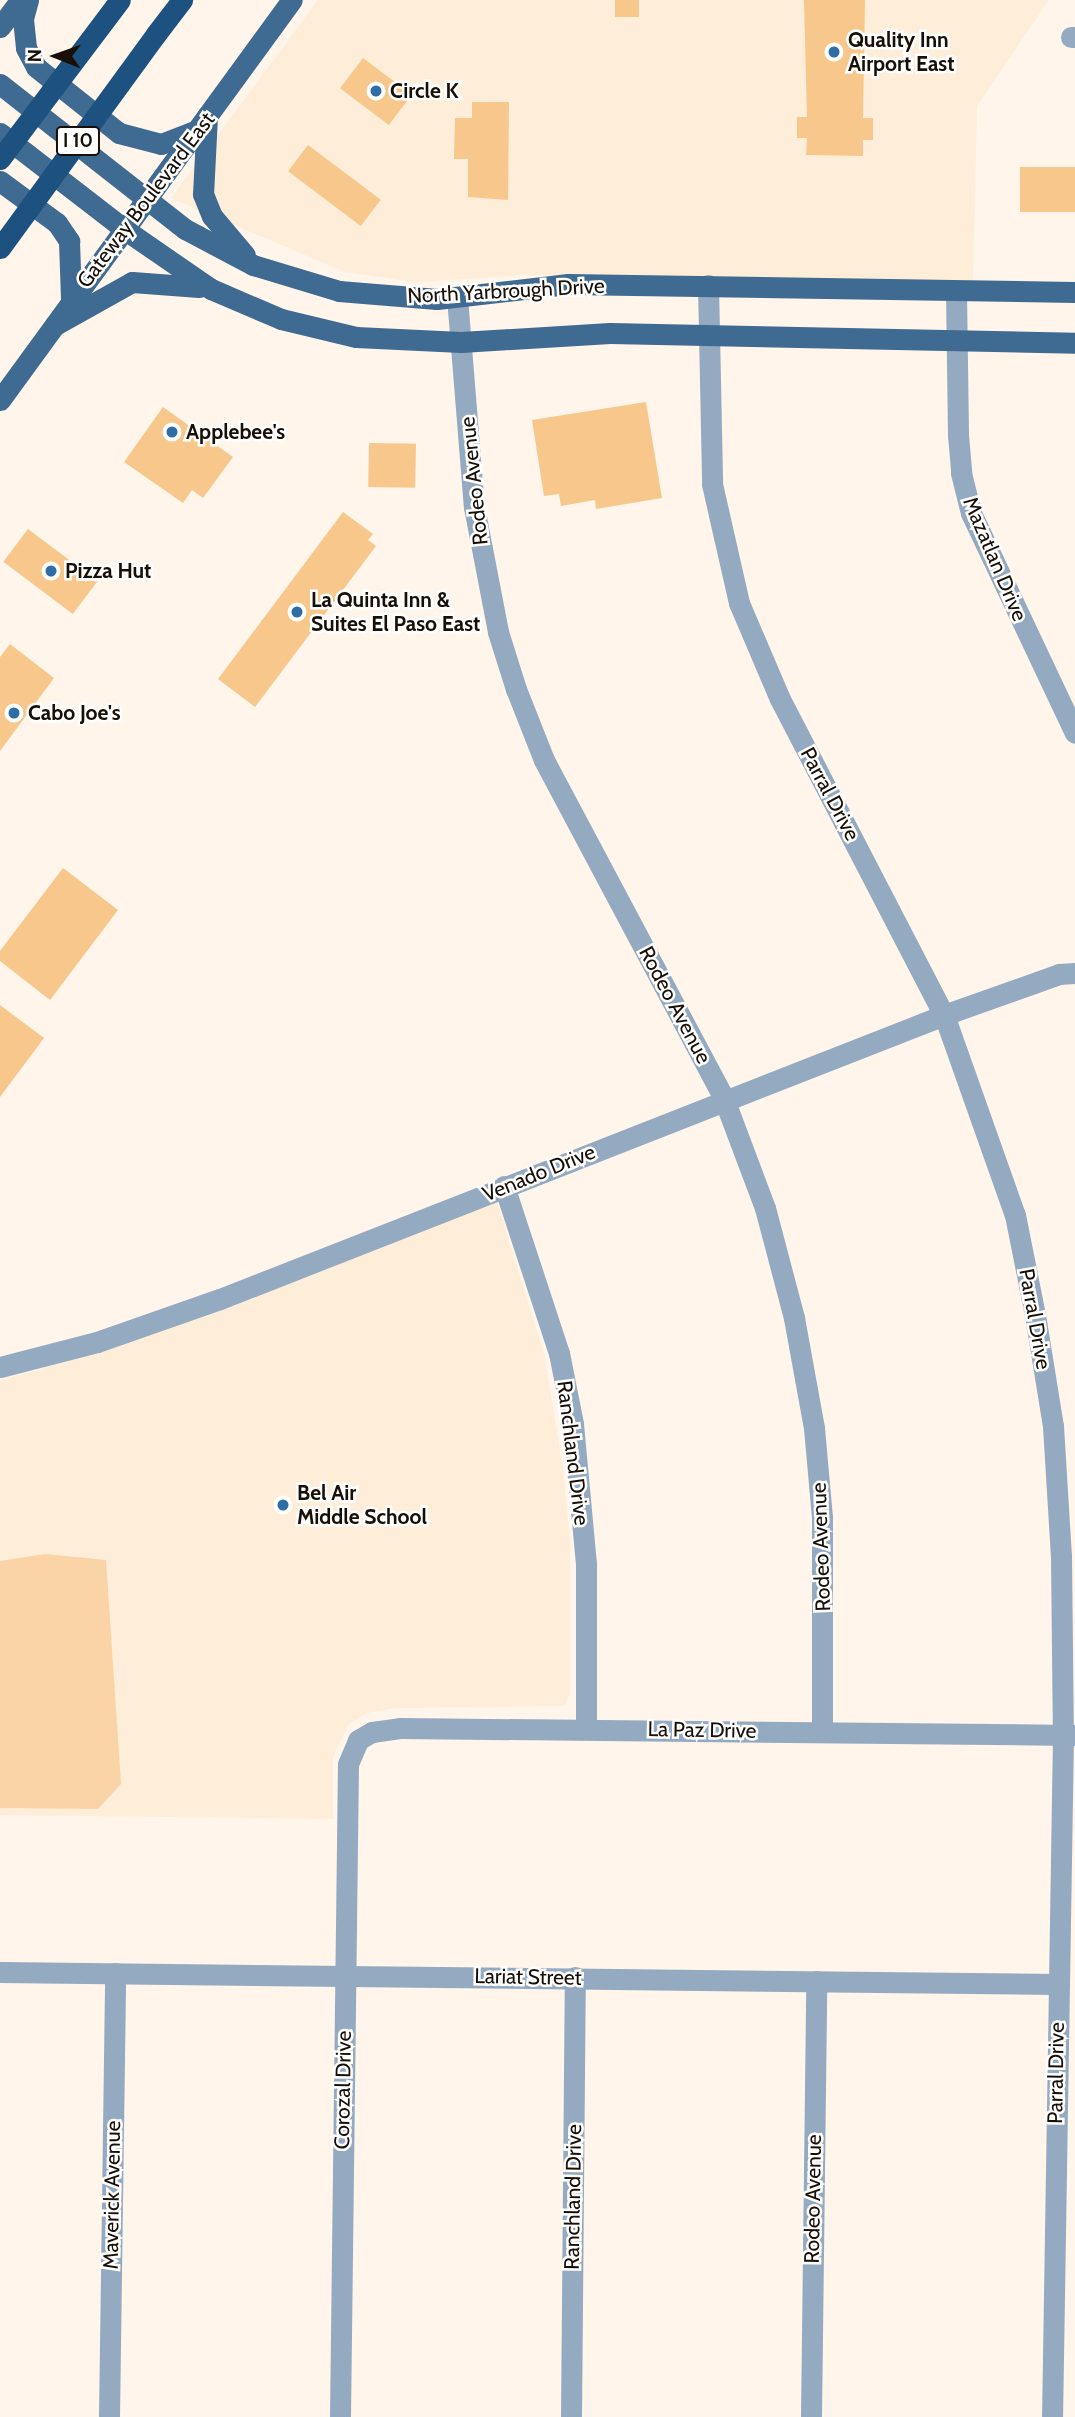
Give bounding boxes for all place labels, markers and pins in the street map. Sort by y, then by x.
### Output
place label: Quality Inn Airport East [848,27,954,77]
marker: Quality Inn Airport East [826,44,842,60]
place label: Circle K [390,78,459,104]
marker: Circle K [368,83,384,99]
place label: Applebee's [186,419,285,445]
marker: Applebee's [164,424,180,440]
place label: Pizza Hut [65,558,151,584]
marker: Pizza Hut [43,563,59,579]
place label: La Quinta Inn & Suites El Paso East [311,587,480,637]
marker: La Quinta Inn & Suites El Paso East [289,604,305,620]
place label: Cabo Joe's [28,700,121,726]
marker: Cabo Joe's [6,705,22,721]
place label: Bel Air Middle School [297,1480,427,1530]
marker: Bel Air Middle School [275,1497,291,1513]

